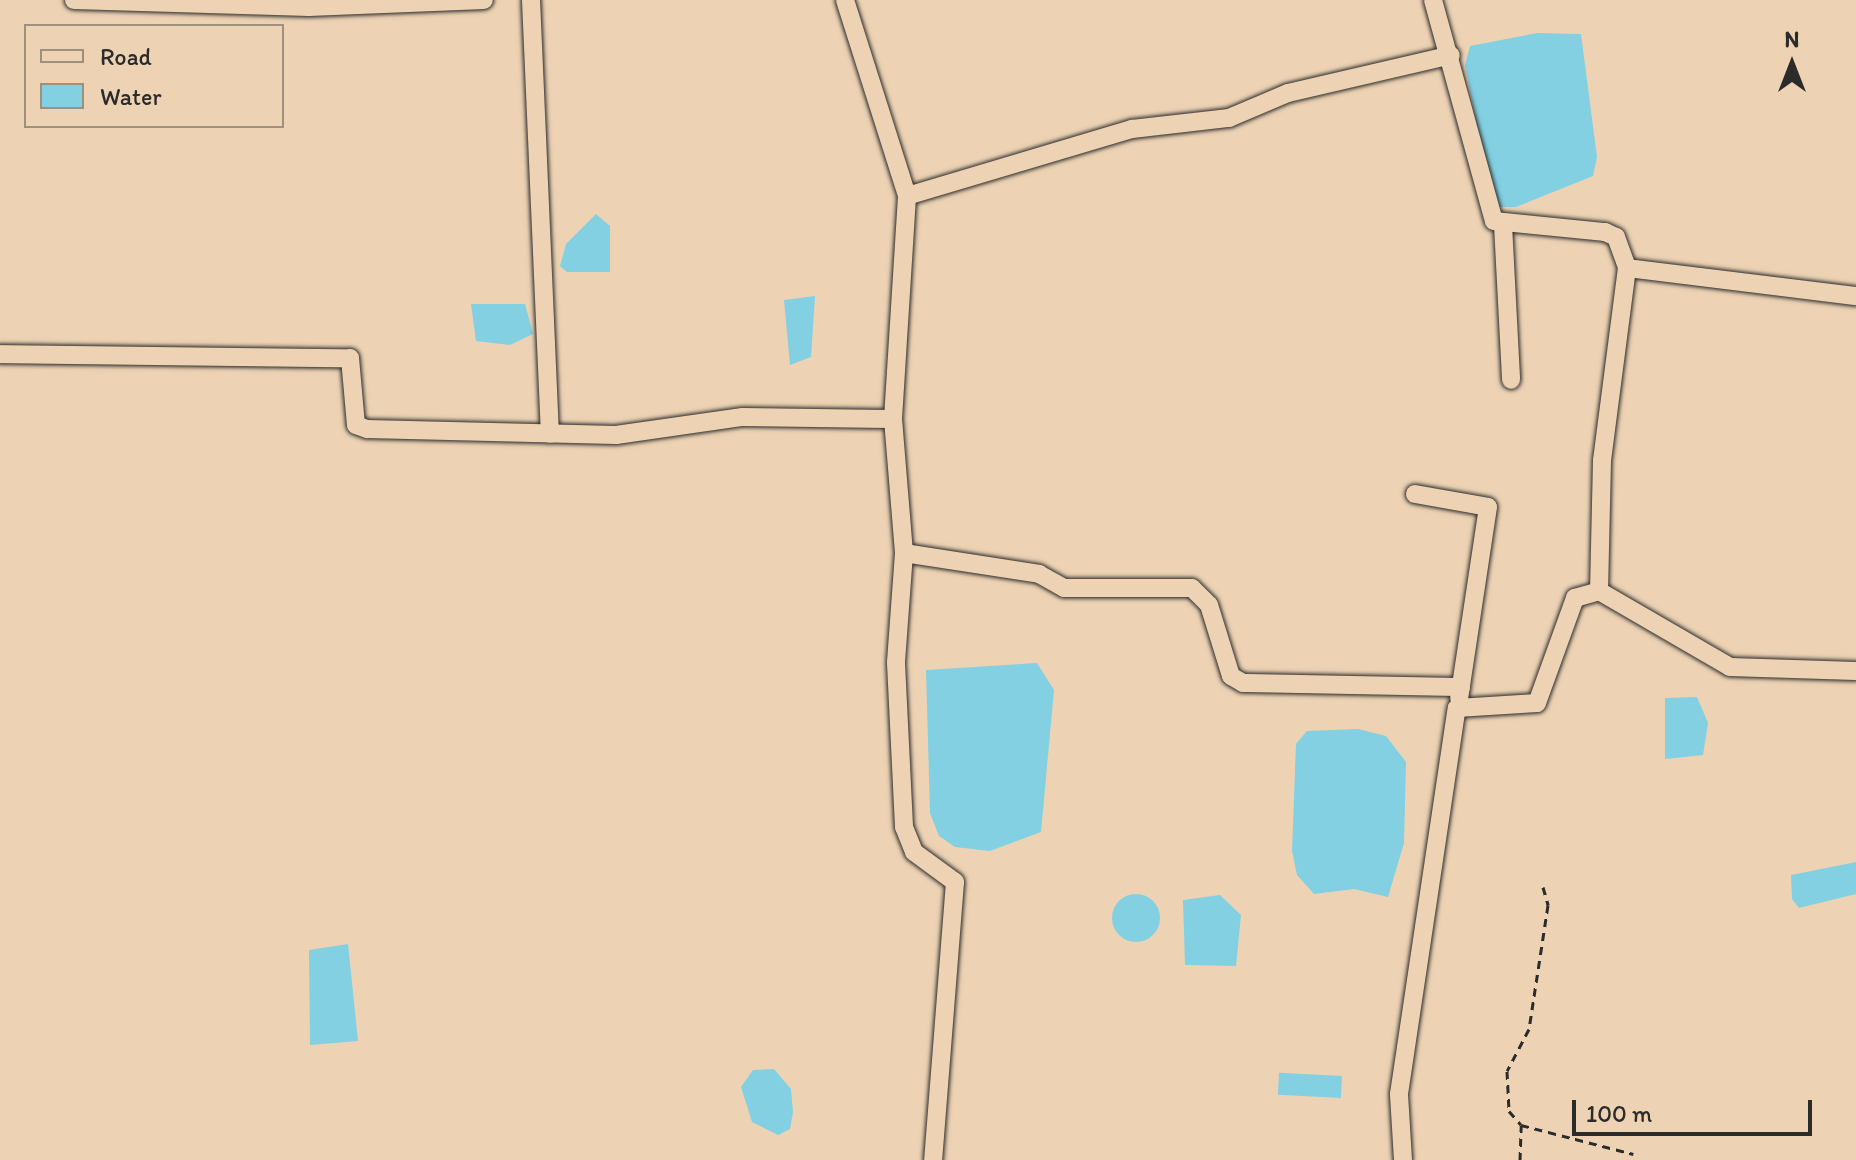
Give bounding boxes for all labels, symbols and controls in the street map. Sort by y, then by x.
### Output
legend [24,24,284,128]
north arrow [1752,24,1832,104]
text: N [1785,26,1799,53]
text: Road [100,42,152,71]
text: Water [100,82,162,111]
scale bar [1576,1084,1816,1134]
text: 100 m [1586,1099,1652,1128]

